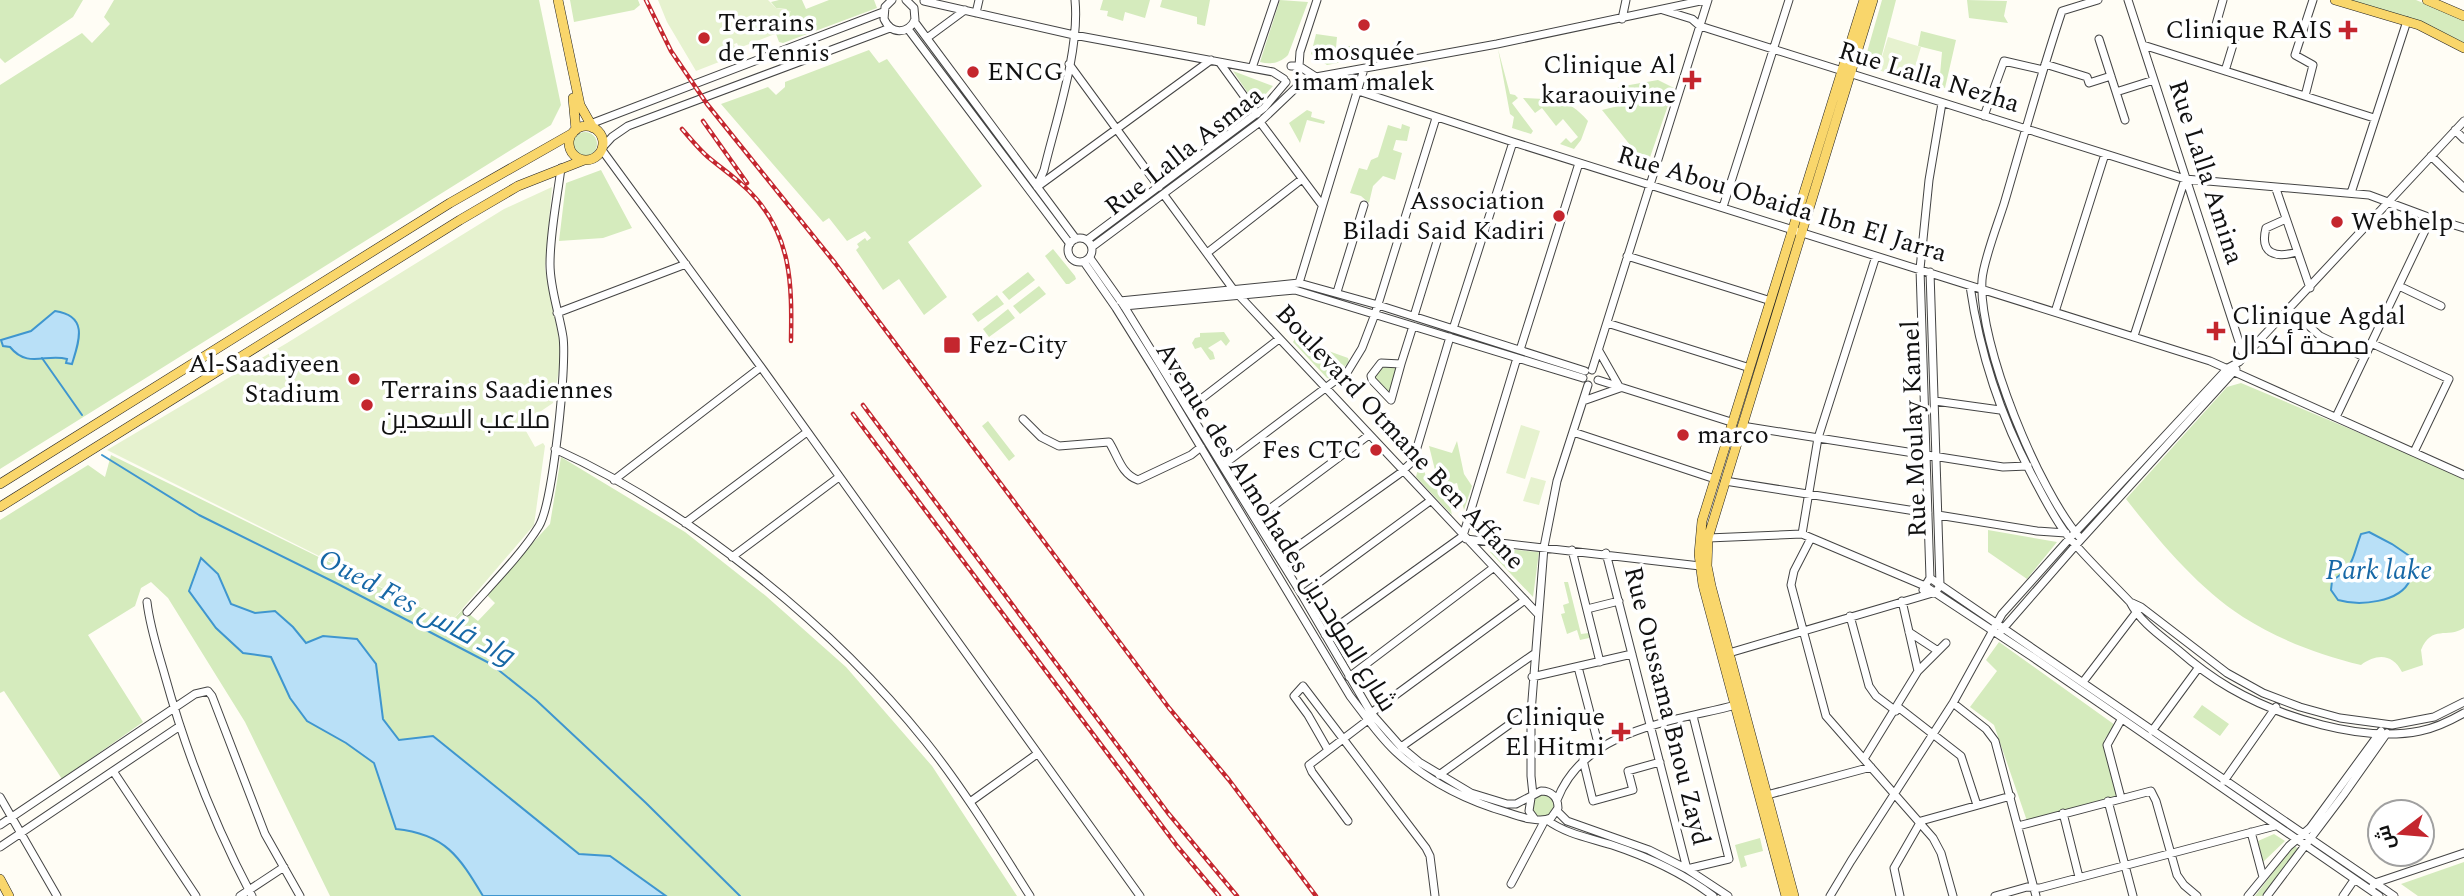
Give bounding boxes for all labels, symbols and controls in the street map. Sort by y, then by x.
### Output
place label: Terrains de Tennis [718,3,830,73]
place label: Clinique RAIS [2165,10,2332,50]
marker: mosquée imam malek [1356,17,1372,33]
marker: Clinique RAIS [2338,20,2358,40]
marker: Terrains de Tennis [696,30,712,46]
street label: Rue Lalla Nezha [1833,30,2025,124]
place label: mosquée imam malek [1293,32,1435,102]
place label: Clinique Al karaouiyine [1541,45,1676,115]
place label: ENCG [987,52,1064,92]
marker: ENCG [965,64,981,80]
marker: Clinique Al karaouiyine [1682,70,1702,90]
street label: Rue Lalla Amina [2157,75,2255,270]
street label: Rue Lalla Asmaa [1096,76,1272,226]
street label: Rue Abou Obaida Ibn El Jarra [1612,135,1952,273]
place label: Association Biladi Said Kadiri [1342,181,1545,251]
place label: Webhelp [2351,202,2453,242]
marker: Association Biladi Said Kadiri [1551,208,1567,224]
marker: Webhelp [2329,214,2345,230]
street label: Boulevard Otmane Ben Affane [1266,295,1534,579]
place label: Clinique Agdal مصحة أكدال [2232,296,2406,366]
street label: Rue Moulay Kamel [1890,320,1938,538]
marker: Clinique Agdal مصحة أكدال [2206,321,2226,341]
place label: Fez-City [968,325,1068,365]
street label: Avenue des Almohades شارع الموحدين [1145,334,1407,720]
marker: Fez-City [942,335,962,355]
place label: Al-Saadiyeen Stadium [188,344,340,414]
place label: Terrains Saadiennes ملاعب السعدين [381,370,614,440]
marker: Al-Saadiyeen Stadium [346,371,362,387]
marker: Terrains Saadiennes ملاعب السعدين [359,397,375,413]
place label: marco [1697,415,1769,455]
marker: marco [1675,427,1691,443]
place label: Fes CTC [1262,430,1362,470]
marker: Fes CTC [1368,442,1384,458]
water label: Oued Fes واد فاس [311,537,523,677]
water label: Park lake [2326,549,2432,592]
street label: Rue Oussama Bnou Zayd [1613,562,1721,850]
place label: Clinique El Hitmi [1505,697,1605,767]
marker: Clinique El Hitmi [1611,722,1631,742]
north arrow [2366,798,2436,868]
text: ش [2369,822,2403,853]

